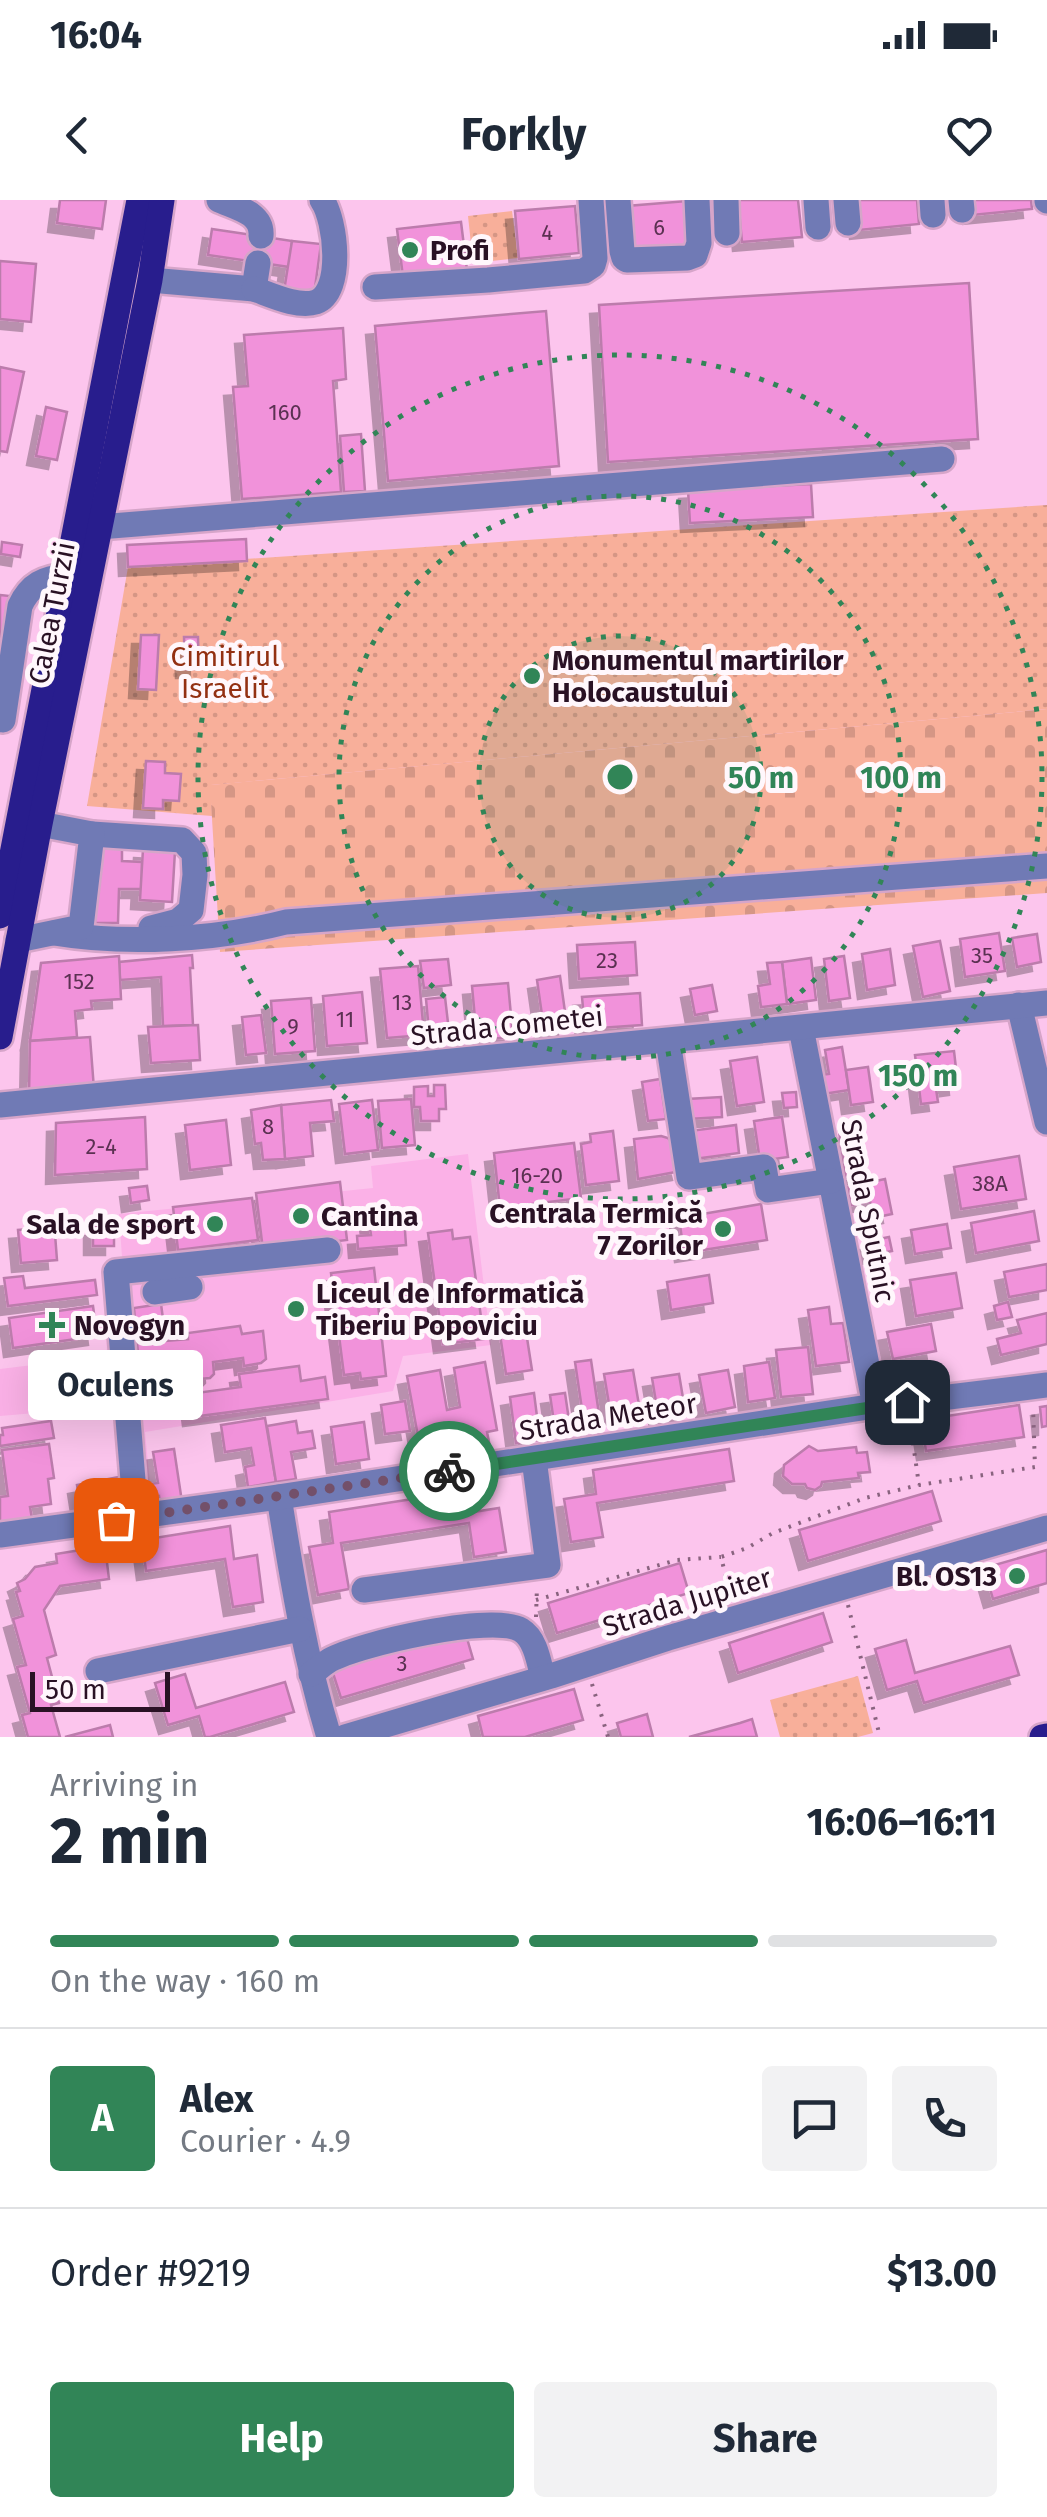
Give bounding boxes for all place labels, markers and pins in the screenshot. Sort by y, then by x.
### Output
place label: Profi [430,234,490,267]
marker: Profi [399,239,421,261]
place label: Monumentul martirilor Holocaustului [552,644,844,709]
marker: Monumentul martirilor Holocaustului [521,665,543,687]
centre of rings [602,759,638,795]
place label: Centrala Termică 7 Zorilor [489,1197,704,1262]
place label: Cantina [321,1200,419,1233]
marker: Cantina [290,1205,312,1227]
place label: Sala de sport [26,1208,196,1241]
marker: Sala de sport [204,1213,226,1235]
marker: Centrala Termică 7 Zorilor [712,1218,734,1240]
place label: Liceul de Informatică Tiberiu Popoviciu [316,1277,584,1342]
marker: Liceul de Informatică Tiberiu Popoviciu [285,1298,307,1320]
place label: Novogyn [74,1309,185,1342]
marker: Novogyn [39,1312,65,1338]
callout: Oculens [28,1350,204,1420]
pin [865,1360,950,1445]
pin [74,1478,159,1563]
place label: Bl. OS13 [896,1560,997,1593]
marker: Bl. OS13 [1006,1565,1028,1587]

